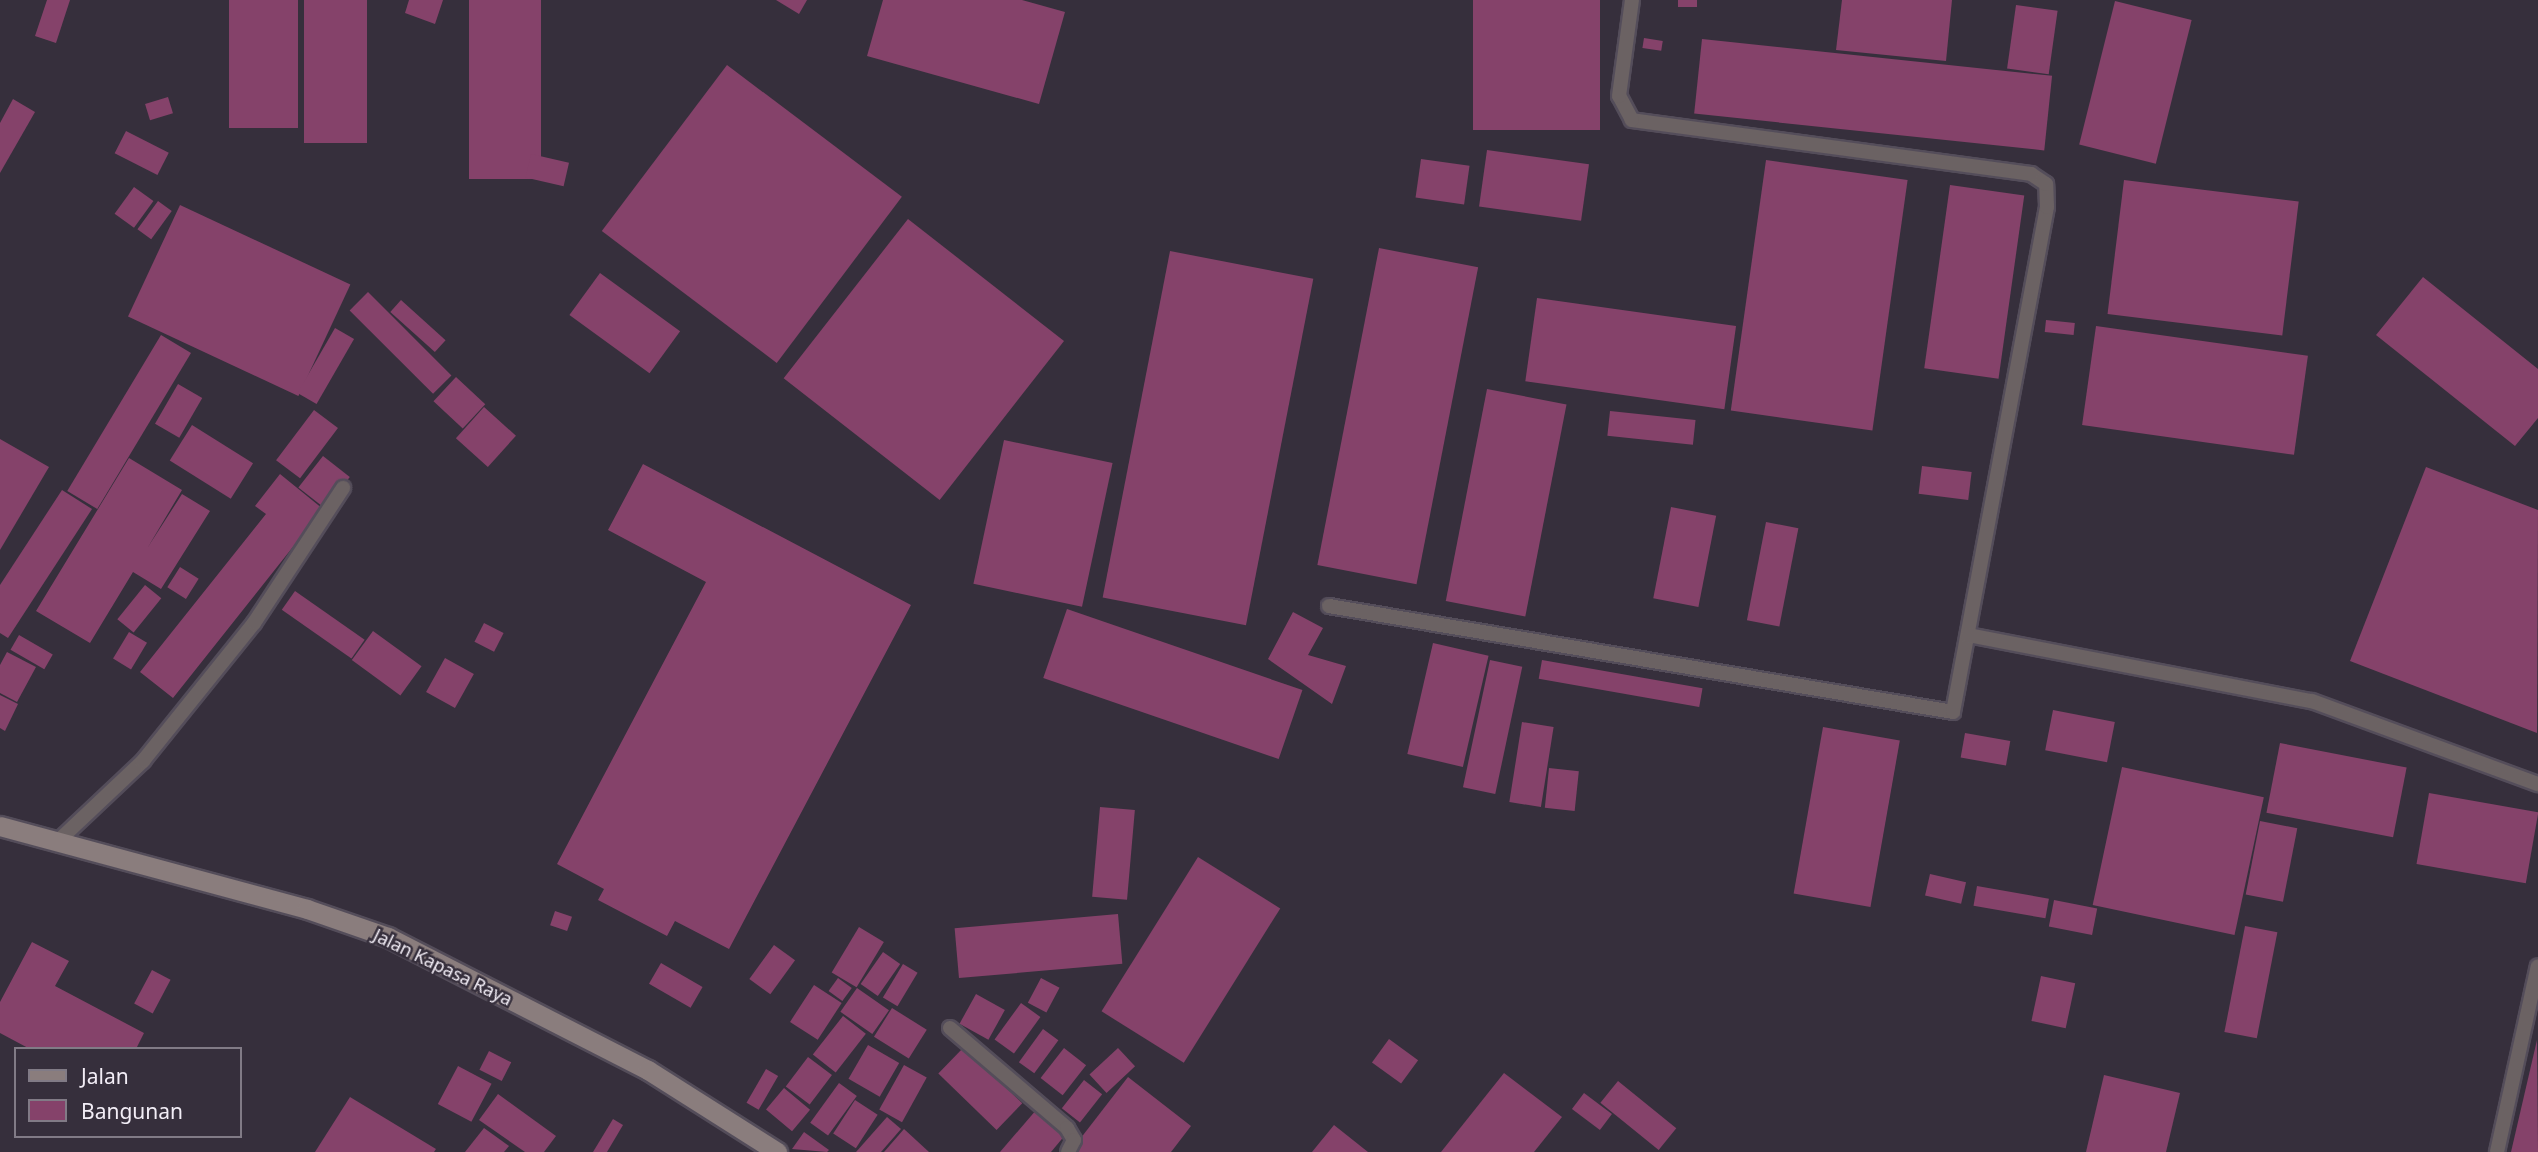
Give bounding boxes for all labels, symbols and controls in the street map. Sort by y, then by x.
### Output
street label: Jalan Kapasa Raya [370,924,516,1010]
legend [14,1047,242,1138]
text: Jalan [81,1062,129,1090]
text: Bangunan [81,1097,183,1125]

